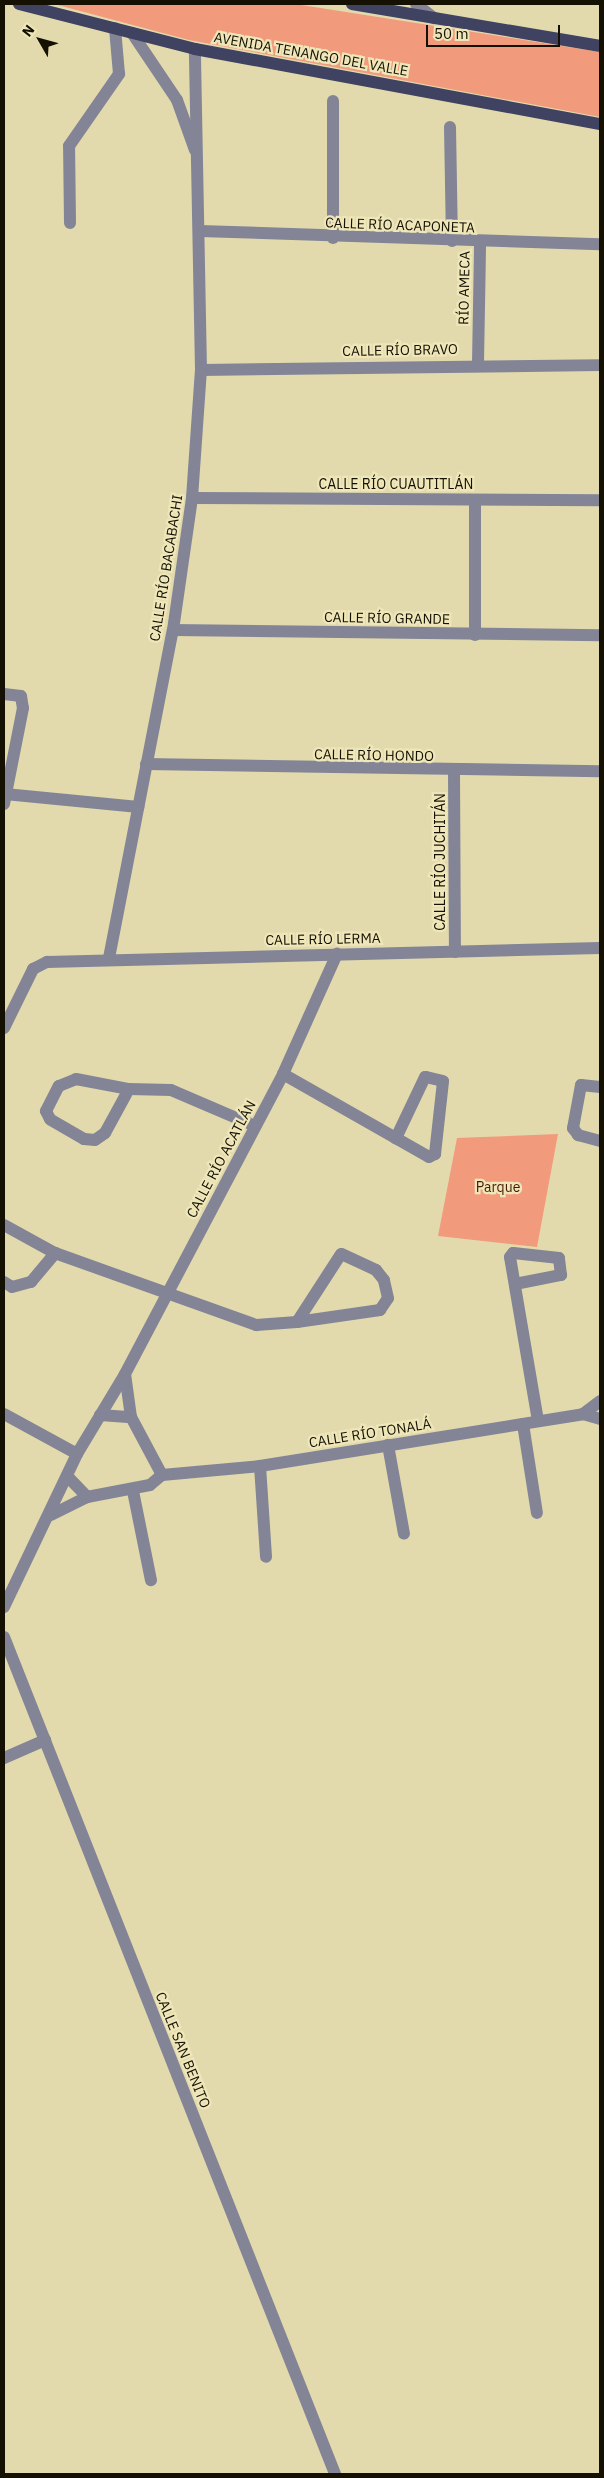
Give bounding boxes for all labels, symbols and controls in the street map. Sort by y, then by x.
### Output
north arrow [15,15,65,65]
scale bar [429,15,563,47]
text: N [18,21,38,40]
text: 50 m [434,24,469,43]
street label: AVENIDA TENANGO DEL VALLE [213,29,409,79]
street label: CALLE RÍO ACAPONETA [325,214,475,236]
street label: RÍO AMECA [455,251,473,325]
street label: CALLE RÍO BRAVO [342,341,458,359]
street label: CALLE RÍO CUAUTITLÁN [319,476,473,492]
street label: CALLE RÍO BACABACHI [146,493,186,643]
street label: CALLE RÍO GRANDE [324,609,450,627]
street label: CALLE RÍO HONDO [314,746,434,764]
street label: CALLE RÍO JUCHITÁN [432,793,448,931]
street label: CALLE RÍO LERMA [265,930,381,948]
street label: CALLE RÍO ACATLÁN [183,1097,259,1221]
park label: Parque [476,1179,520,1195]
street label: CALLE RÍO TONALÁ [308,1415,432,1451]
street label: CALLE SAN BENITO [152,1989,214,2111]

